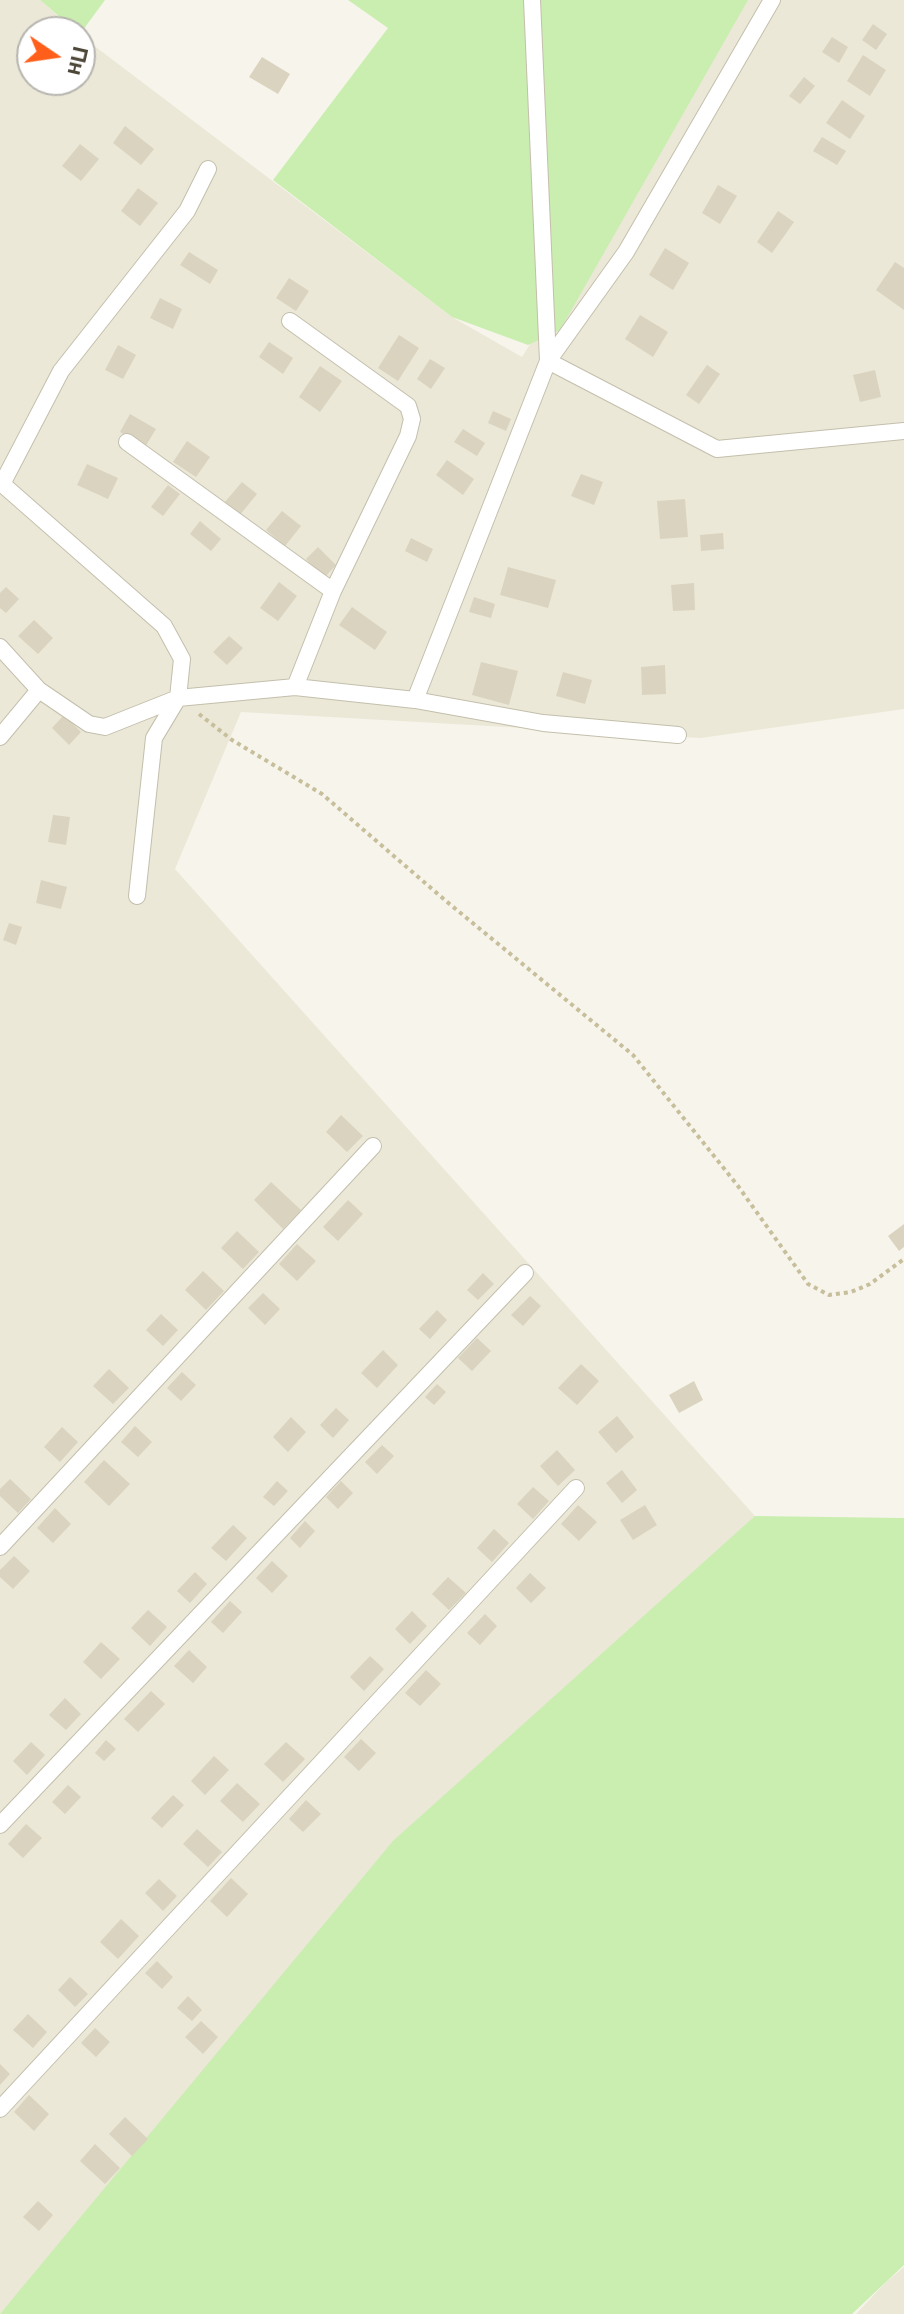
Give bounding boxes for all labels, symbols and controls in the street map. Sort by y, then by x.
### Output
north arrow [16,16,96,96]
text: Пн [62,44,93,78]

